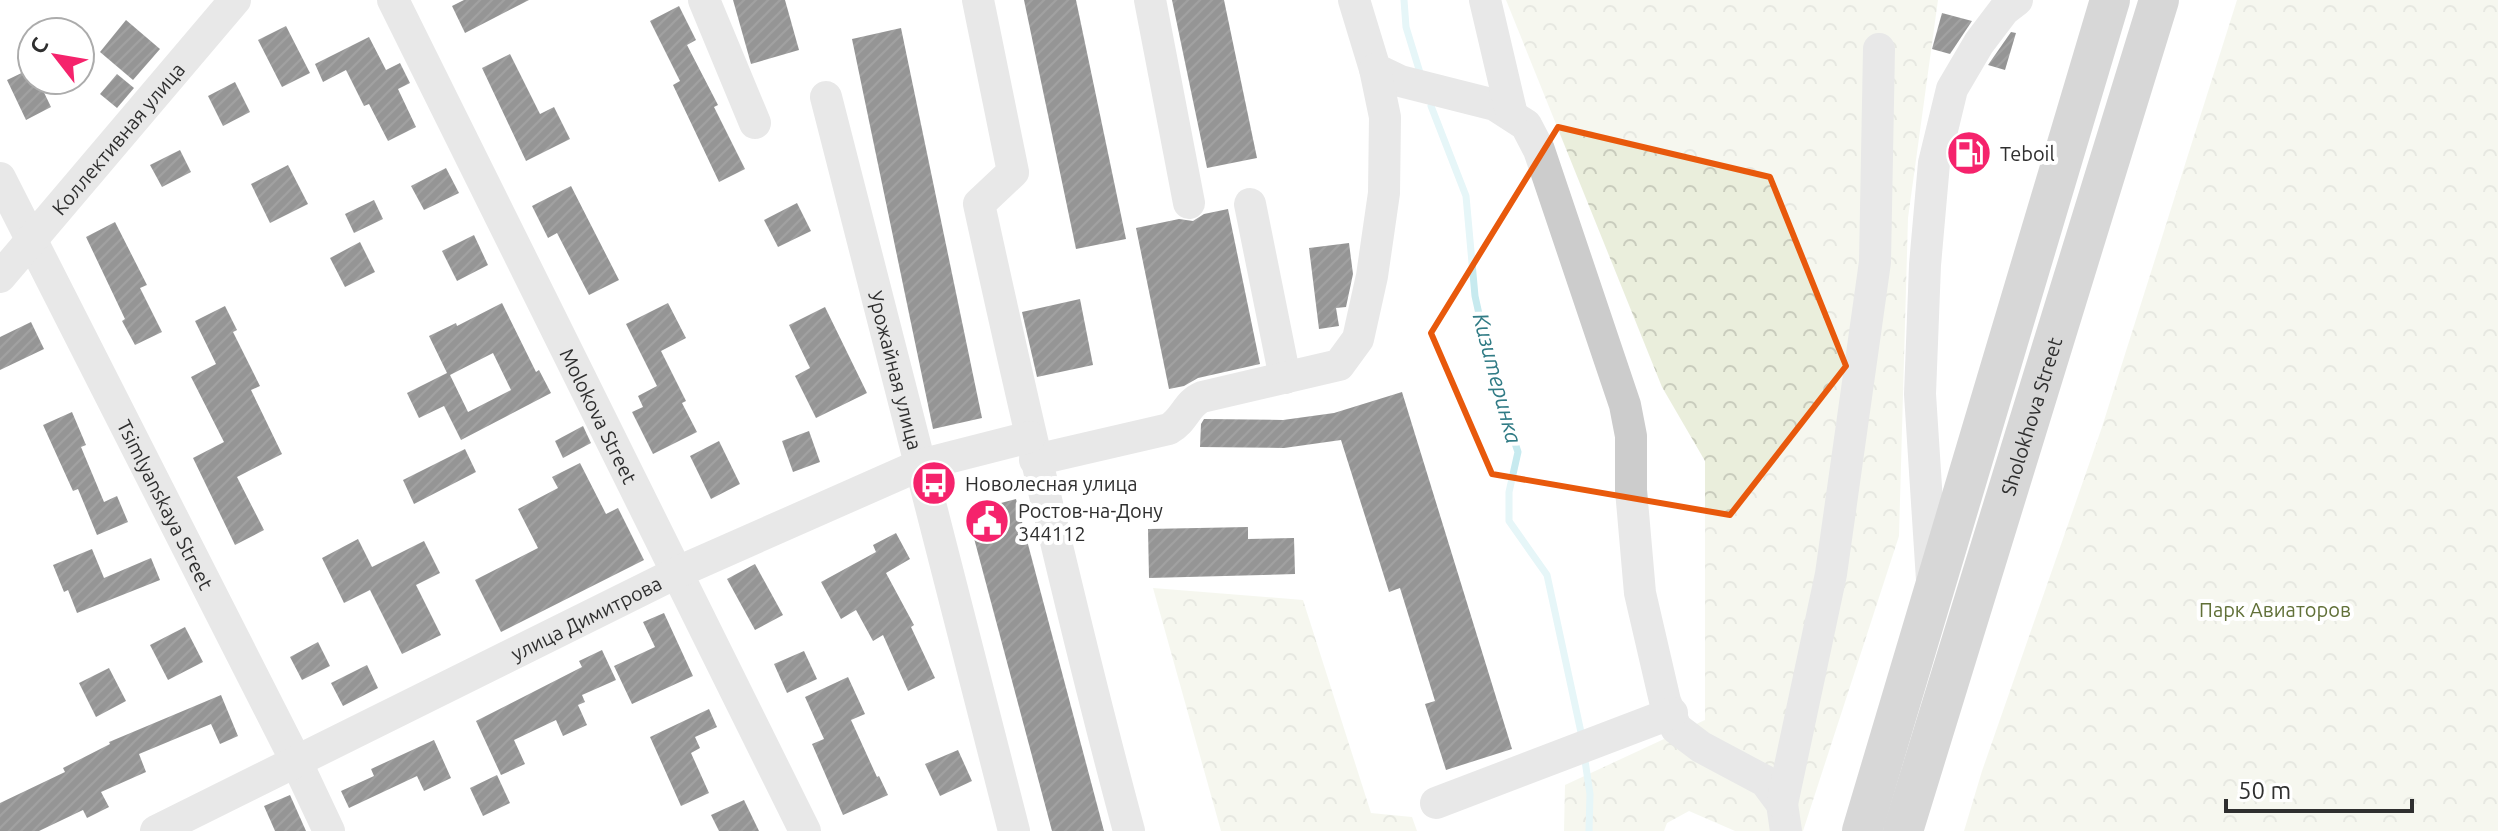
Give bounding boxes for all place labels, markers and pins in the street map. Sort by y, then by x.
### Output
fuel station icon: Teboil [1945,129,1993,177]
place label: Teboil [2000,142,2055,165]
bus stop icon: Новолесная улица [910,459,958,507]
place label: Новолесная улица [965,472,1137,495]
public building icon: Ростов-на-Дону 344112 [963,497,1011,545]
place label: Ростов-на-Дону 344112 [1018,499,1163,545]

